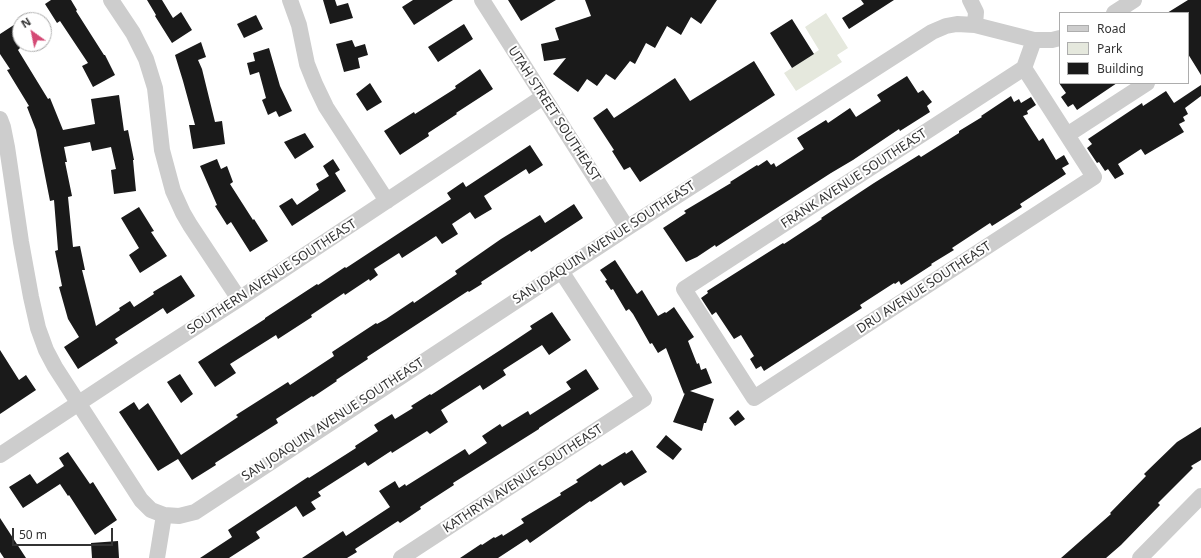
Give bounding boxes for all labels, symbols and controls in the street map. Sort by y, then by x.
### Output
north arrow [12,12,52,52]
legend [1059,12,1189,84]
text: N [18,14,34,31]
text: Road [1097,20,1126,37]
text: Park [1097,40,1122,57]
street label: UTAH STREET SOUTHEAST [504,43,604,185]
text: Building [1097,60,1144,77]
street label: FRANK AVENUE SOUTHEAST [778,126,930,232]
street label: SAN JOAQUIN AVENUE SOUTHEAST [510,178,698,308]
street label: SOUTHERN AVENUE SOUTHEAST [184,216,360,338]
street label: DRU AVENUE SOUTHEAST [854,239,994,337]
street label: SAN JOAQUIN AVENUE SOUTHEAST [239,355,427,485]
street label: KATHRYN AVENUE SOUTHEAST [440,421,606,537]
scale bar [14,520,115,546]
text: 50 m [19,526,47,543]

